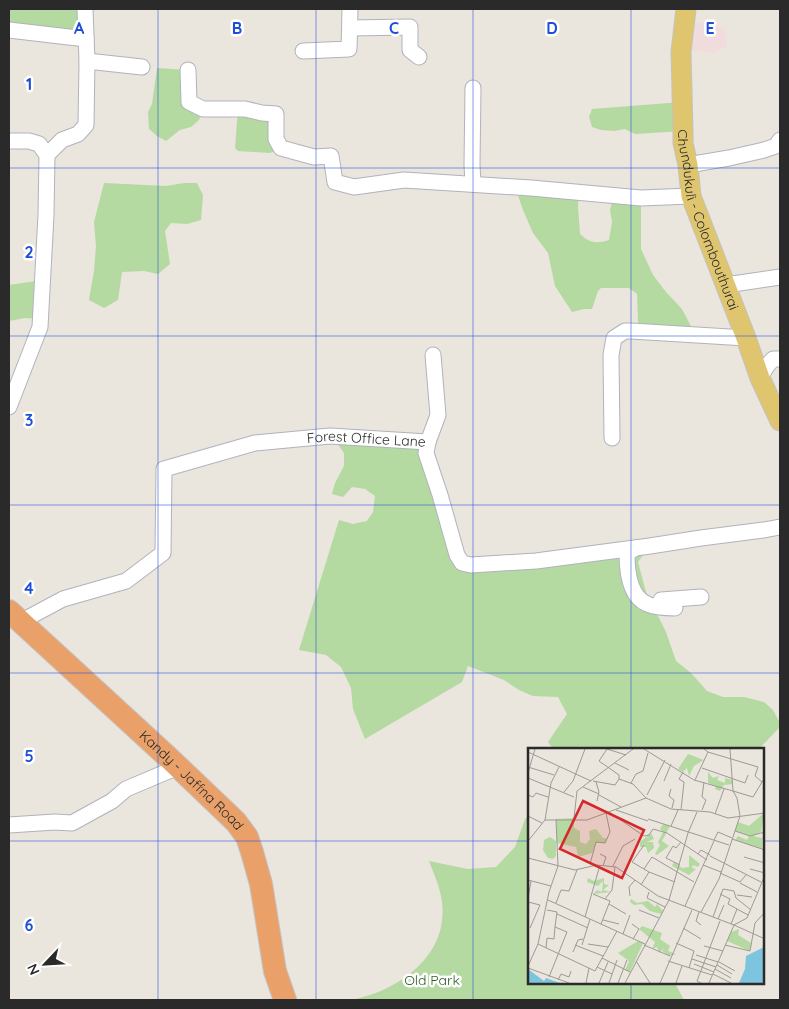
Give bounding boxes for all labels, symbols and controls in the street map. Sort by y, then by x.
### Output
text: A [74,18,85,38]
text: B [232,18,242,38]
text: C [389,18,399,38]
text: D [546,18,558,38]
text: E [705,18,715,38]
text: 1 [26,74,32,94]
street label: Chundukuli - Colombouthurai [674,129,743,312]
text: 2 [24,242,34,262]
text: 3 [25,410,33,430]
street label: Forest Office Lane [306,427,426,451]
text: 4 [24,578,34,598]
street label: Kandy - Jaffna Road [136,726,248,834]
text: 5 [24,746,34,766]
inset map [528,748,764,984]
text: 6 [25,915,34,935]
north arrow [20,939,70,989]
text: N [23,961,44,978]
park label: Old Park [404,971,460,989]

